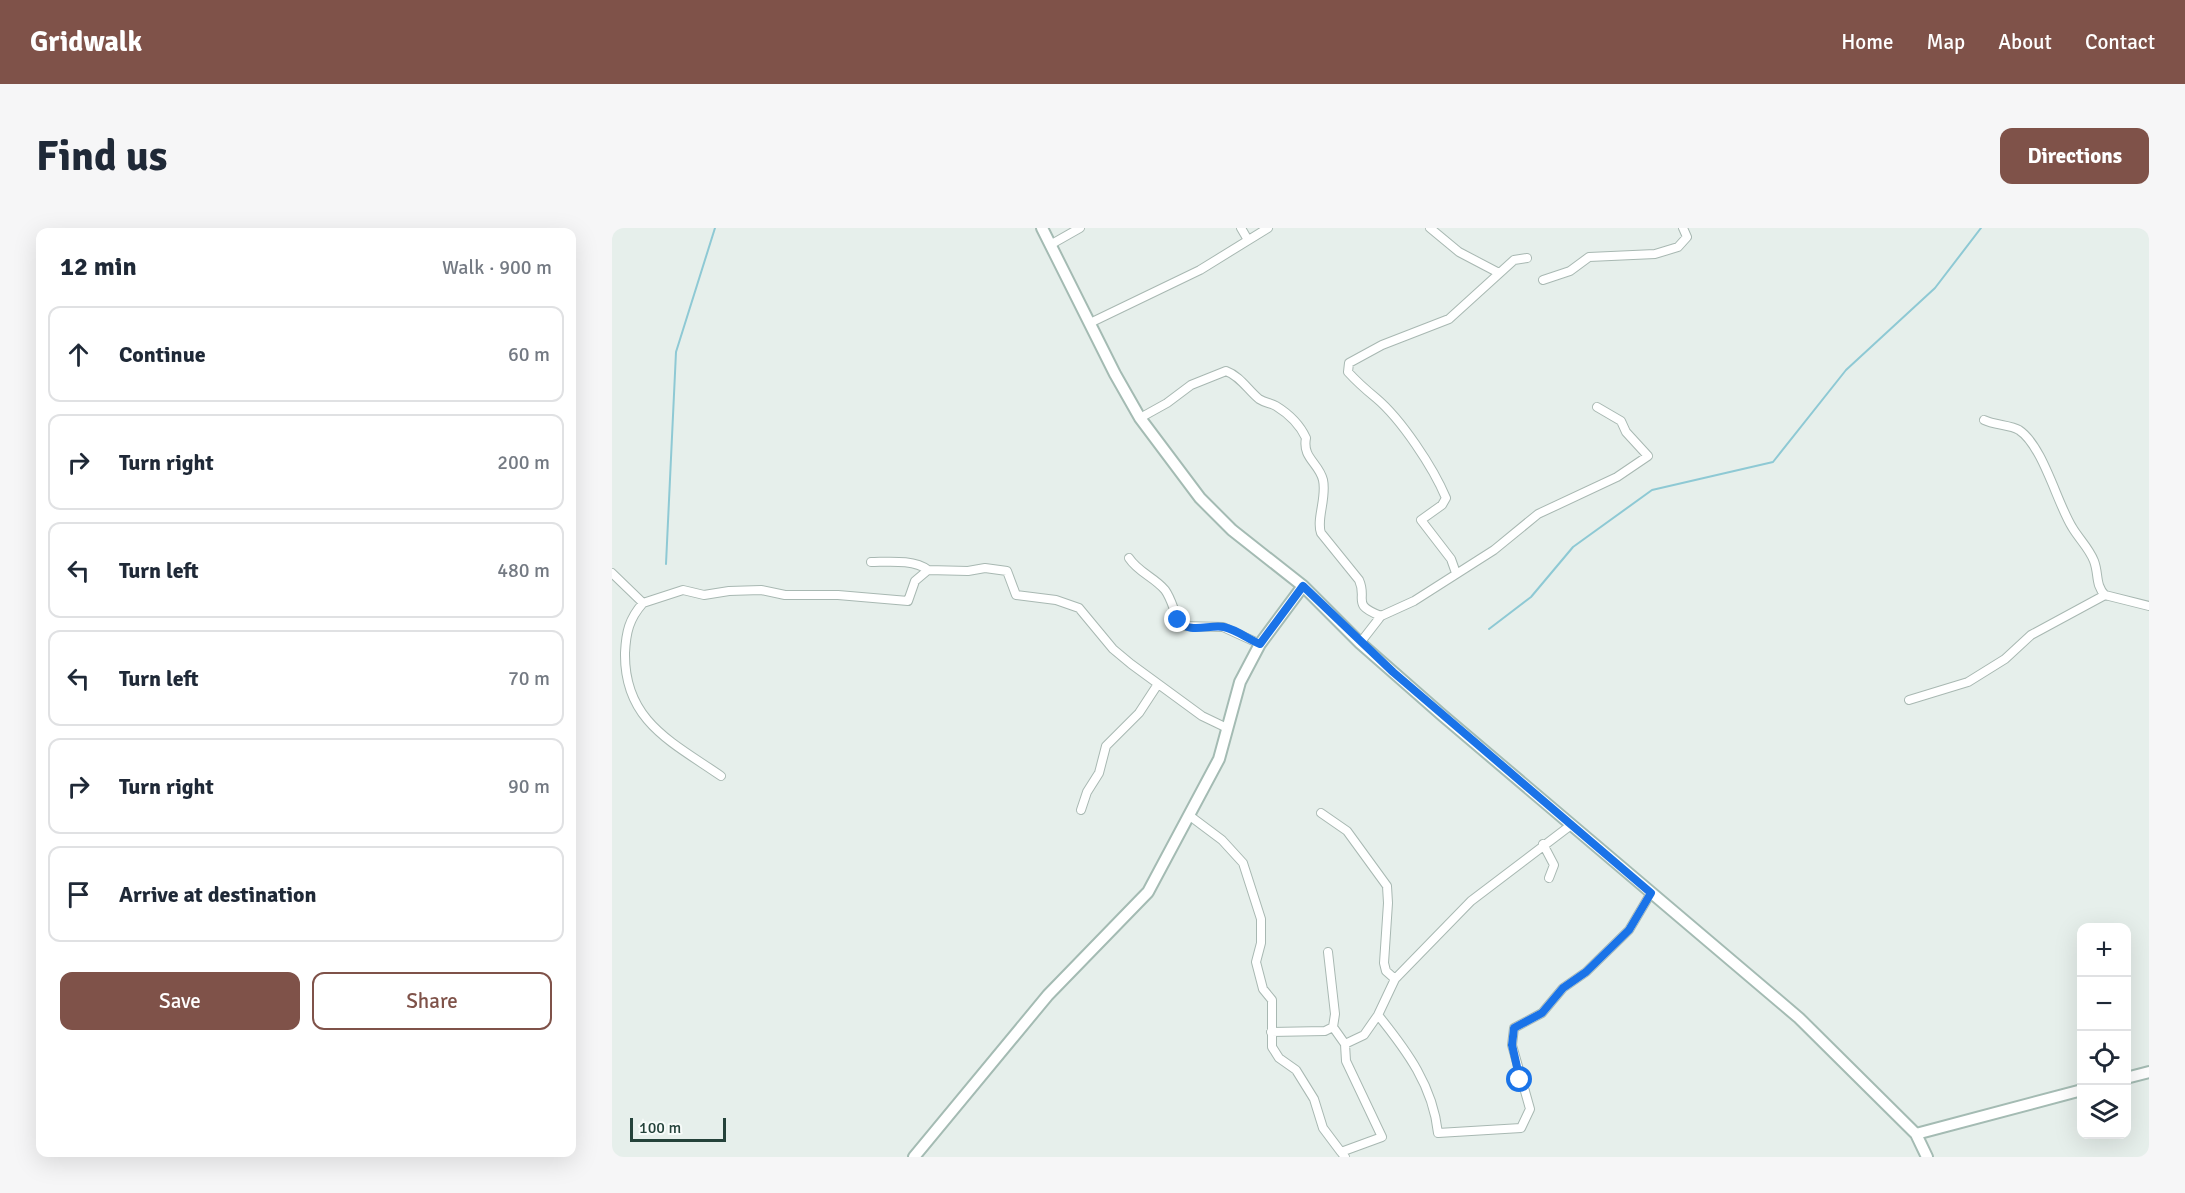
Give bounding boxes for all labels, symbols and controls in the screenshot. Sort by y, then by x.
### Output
text: Gridwalk [30,25,142,59]
text: Home [1841,29,1894,55]
text: Map [1927,29,1965,55]
text: About [1998,29,2052,55]
text: Contact [2085,29,2155,55]
button: Directions [2000,128,2149,184]
text: Find us [36,131,167,182]
text: 12 min [60,251,137,283]
text: Walk · 900 m [442,255,552,280]
icon: ahead [62,338,95,371]
text: Continue [119,341,206,368]
text: 60 m [508,342,550,367]
icon: right [62,446,95,479]
text: Turn right [119,449,214,476]
text: 200 m [497,450,550,475]
icon: left [62,554,95,587]
text: Turn left [119,557,199,584]
text: 480 m [497,558,550,583]
route end [1164,606,1190,632]
icon: left [62,662,95,695]
text: Turn left [119,665,199,692]
text: 70 m [508,666,550,691]
icon: right [62,770,95,803]
text: Turn right [119,773,214,800]
text: 90 m [508,774,550,799]
icon: arrive [62,878,95,911]
text: Arrive at destination [119,881,316,908]
map controls [2077,923,2131,1139]
button: + [2077,923,2131,977]
button: Save [60,972,300,1030]
button: Share [312,972,552,1030]
button: − [2077,977,2131,1031]
button: locate [2077,1031,2131,1085]
route start [1506,1066,1532,1092]
button: layers [2077,1085,2131,1139]
scale bar [630,1115,726,1142]
text: 100 m [639,1118,681,1138]

